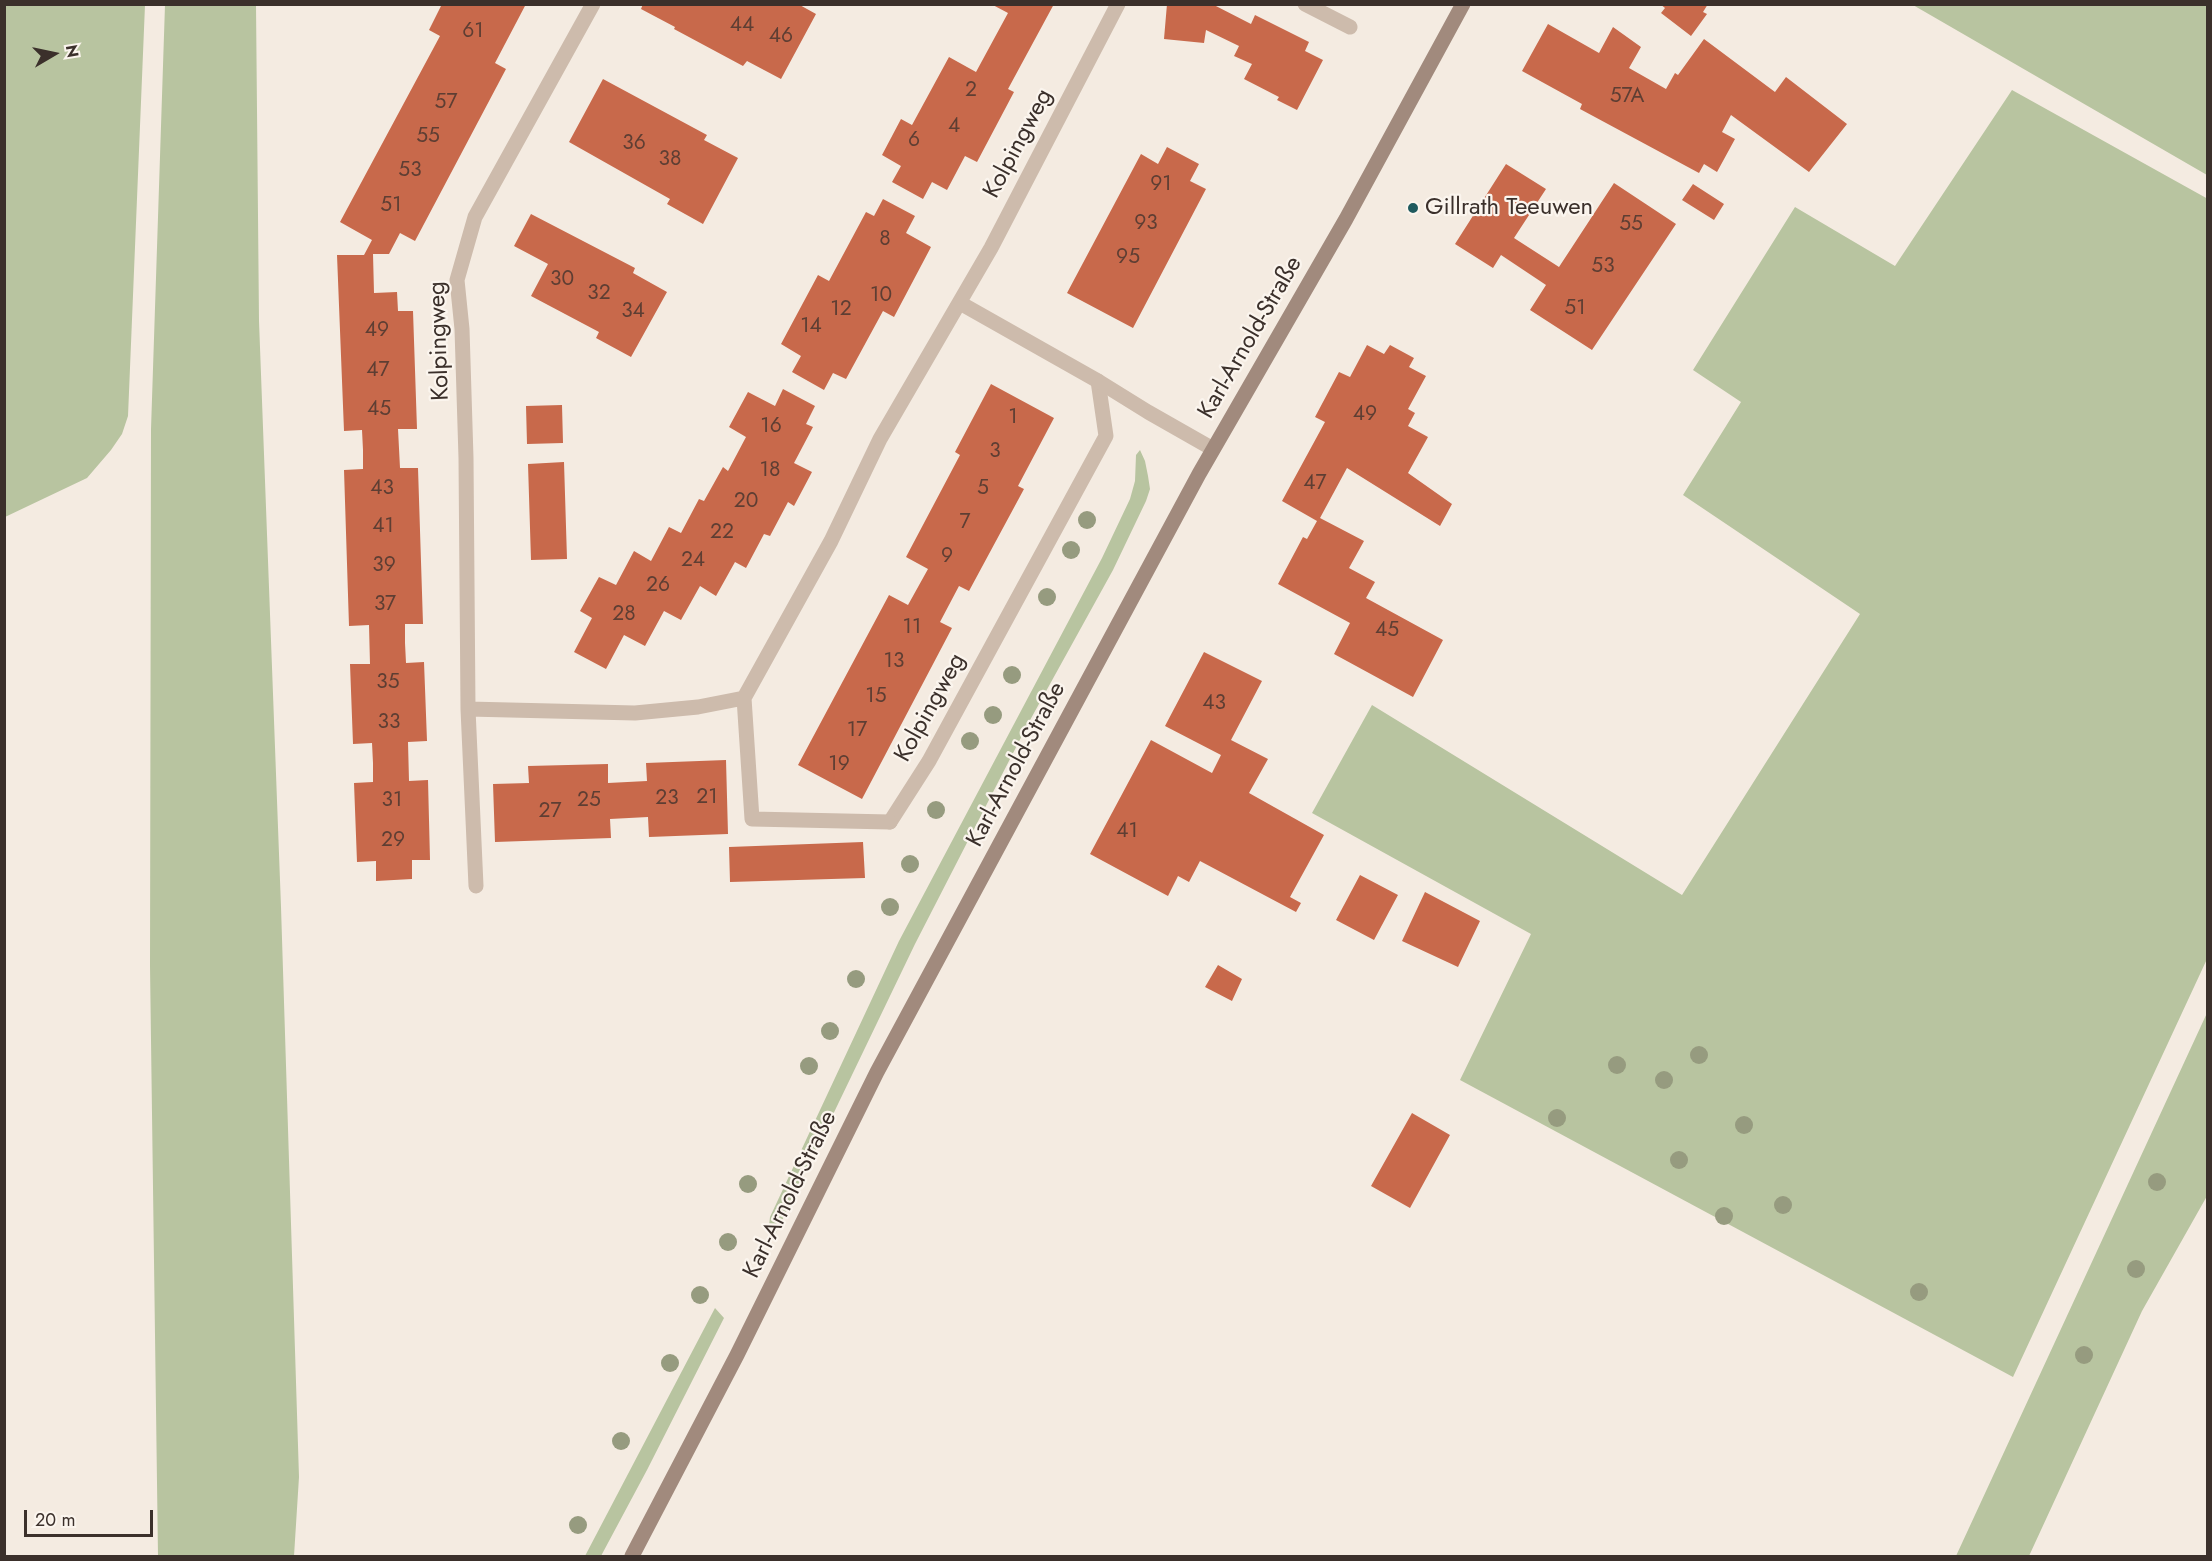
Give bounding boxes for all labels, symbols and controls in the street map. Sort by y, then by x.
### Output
house number: 44 [730,13,754,39]
house number: 61 [462,19,484,45]
north arrow [24,24,84,84]
house number: 46 [769,24,793,50]
text: N [60,43,85,59]
house number: 2 [965,78,977,104]
street label: Kolpingweg [978,84,1060,204]
house number: 57A [1610,84,1644,110]
house number: 57 [435,90,457,116]
house number: 4 [948,114,960,140]
house number: 55 [416,124,440,150]
house number: 6 [908,128,920,154]
house number: 36 [622,131,646,157]
house number: 38 [659,147,681,173]
house number: 53 [398,158,422,184]
house number: 91 [1150,172,1172,198]
house number: 51 [380,193,402,219]
place label: Gillrath Teeuwen [1425,194,1593,222]
marker: Gillrath Teeuwen [1406,201,1420,215]
house number: 93 [1134,211,1158,237]
house number: 55 [1619,212,1643,238]
house number: 8 [879,227,891,253]
house number: 95 [1116,245,1140,271]
street label: Karl-Arnold-Straße [1193,252,1309,424]
house number: 53 [1591,254,1615,280]
house number: 30 [550,267,574,293]
street label: Kolpingweg [424,281,456,401]
house number: 32 [587,281,611,307]
house number: 10 [870,283,892,309]
house number: 51 [1564,296,1586,322]
house number: 12 [830,297,852,323]
house number: 34 [621,299,645,325]
house number: 14 [800,314,822,340]
house number: 49 [365,318,389,344]
house number: 47 [366,358,390,384]
house number: 45 [367,397,391,423]
house number: 49 [1353,402,1377,428]
house number: 1 [1008,405,1018,431]
house number: 16 [760,414,782,440]
house number: 3 [989,439,1001,465]
house number: 18 [760,458,780,484]
house number: 47 [1303,471,1327,497]
house number: 43 [370,476,394,502]
house number: 5 [977,476,989,502]
house number: 20 [734,489,758,515]
house number: 7 [959,510,971,536]
house number: 41 [372,514,394,540]
house number: 22 [710,520,734,546]
house number: 9 [941,544,953,570]
house number: 24 [681,548,705,574]
house number: 39 [372,553,396,579]
house number: 26 [646,573,670,599]
house number: 37 [374,592,396,618]
house number: 28 [612,602,636,628]
house number: 11 [903,615,921,641]
house number: 45 [1375,618,1399,644]
house number: 13 [884,649,904,675]
street label: Kolpingweg [889,649,973,767]
house number: 35 [376,670,400,696]
street label: Karl-Arnold-Straße [961,678,1073,852]
house number: 15 [865,684,887,710]
house number: 43 [1202,691,1226,717]
house number: 33 [378,710,400,736]
house number: 17 [847,718,867,744]
house number: 19 [828,752,850,778]
house number: 21 [696,785,718,811]
house number: 23 [655,786,679,812]
house number: 31 [382,788,402,814]
house number: 25 [577,788,601,814]
house number: 27 [539,799,561,825]
house number: 41 [1116,819,1138,845]
house number: 29 [381,828,405,854]
street label: Karl-Arnold-Straße [738,1107,844,1283]
scale bar [27,1498,156,1536]
text: 20 m [35,1507,75,1533]

